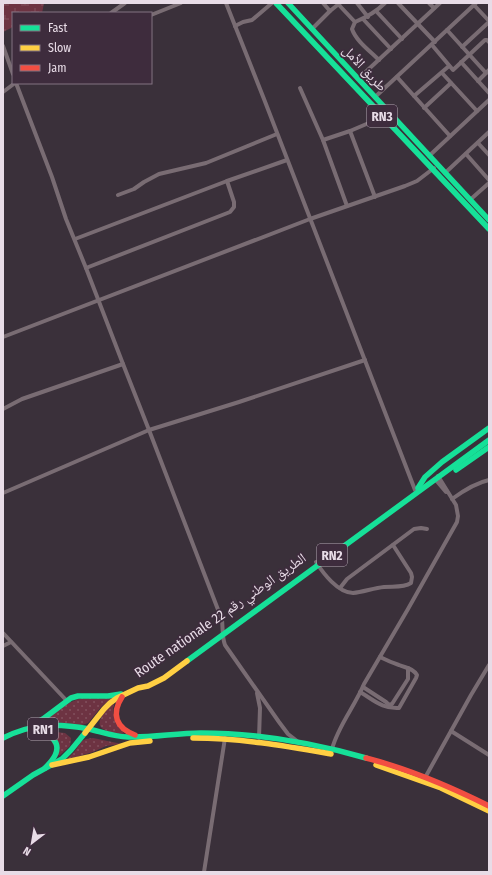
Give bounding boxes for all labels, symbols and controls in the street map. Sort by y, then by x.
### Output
legend [12,12,152,84]
text: Fast [48,21,67,35]
text: Slow [48,41,71,55]
street label: طريق الأمل [338,42,390,96]
text: Jam [48,61,66,75]
road number: RN3 [367,105,397,127]
road number: RN2 [317,544,347,566]
street label: Route nationale 22 الطريق الوطني رقم [131,549,311,683]
road number: RN1 [28,718,58,740]
north arrow [12,823,52,863]
text: N [21,844,33,858]

